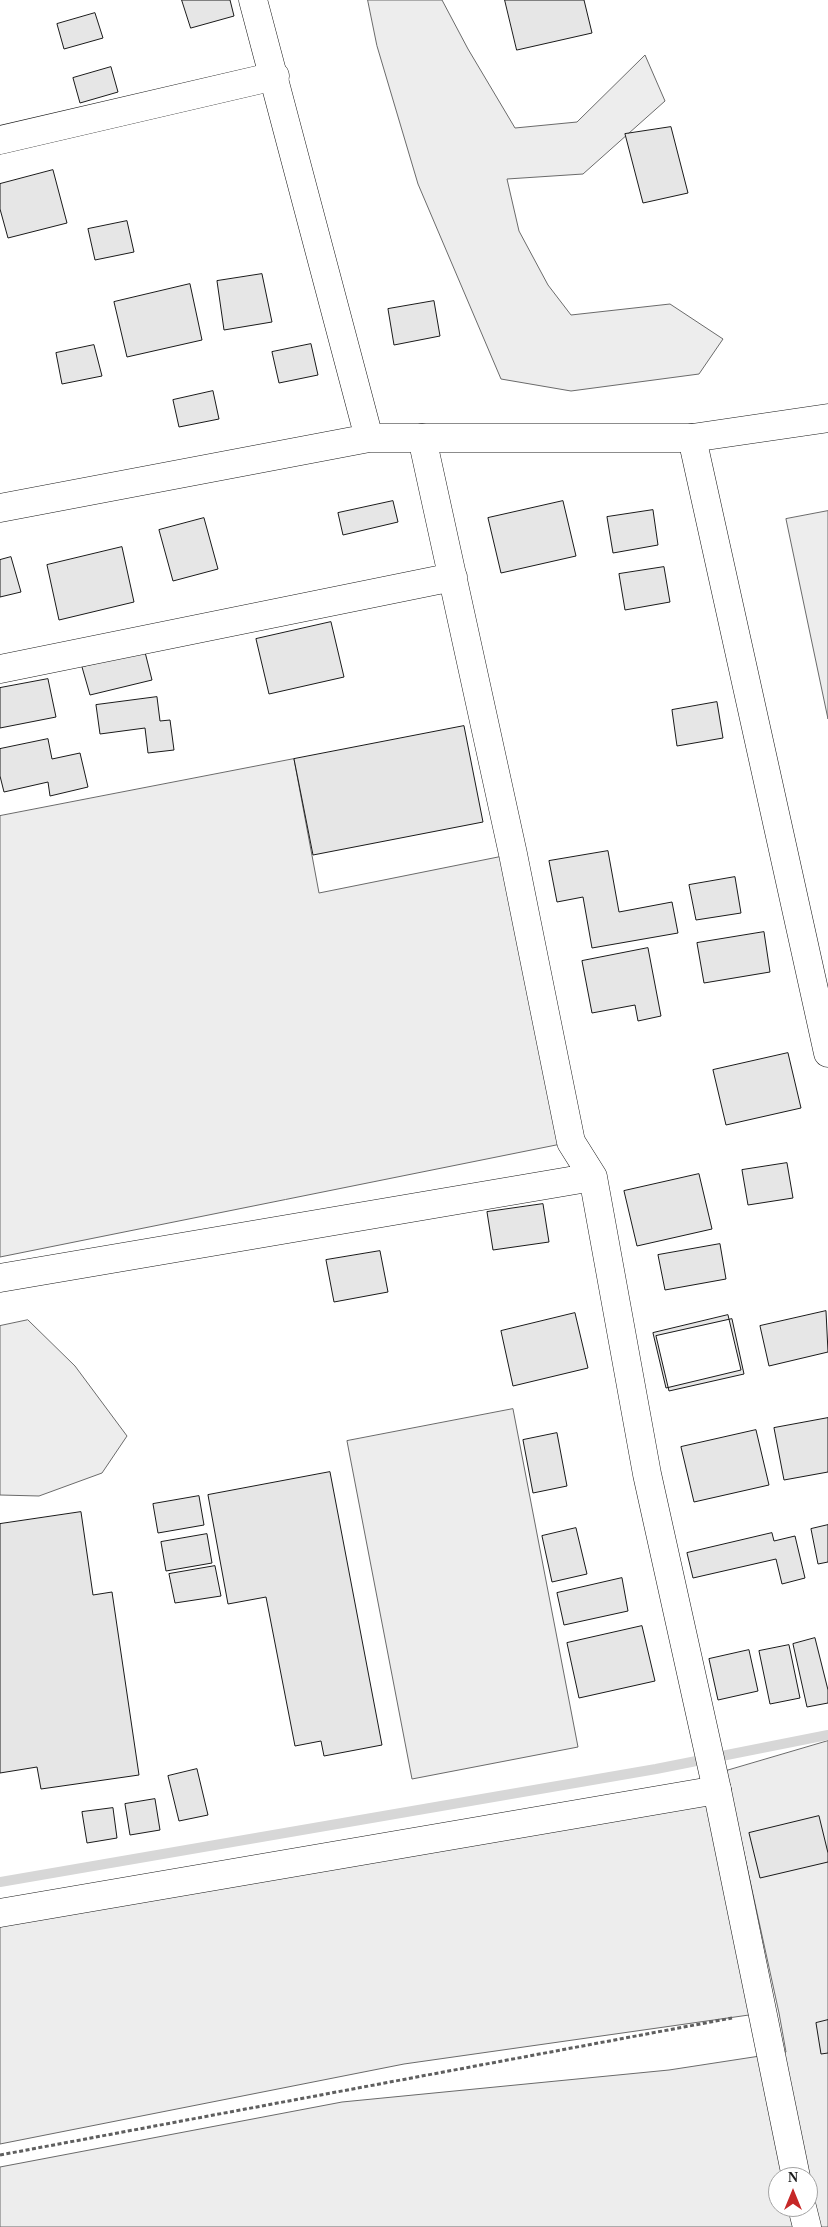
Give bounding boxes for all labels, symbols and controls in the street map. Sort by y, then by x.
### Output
north arrow [768,2167,818,2217]
text: N [788,2170,798,2185]

